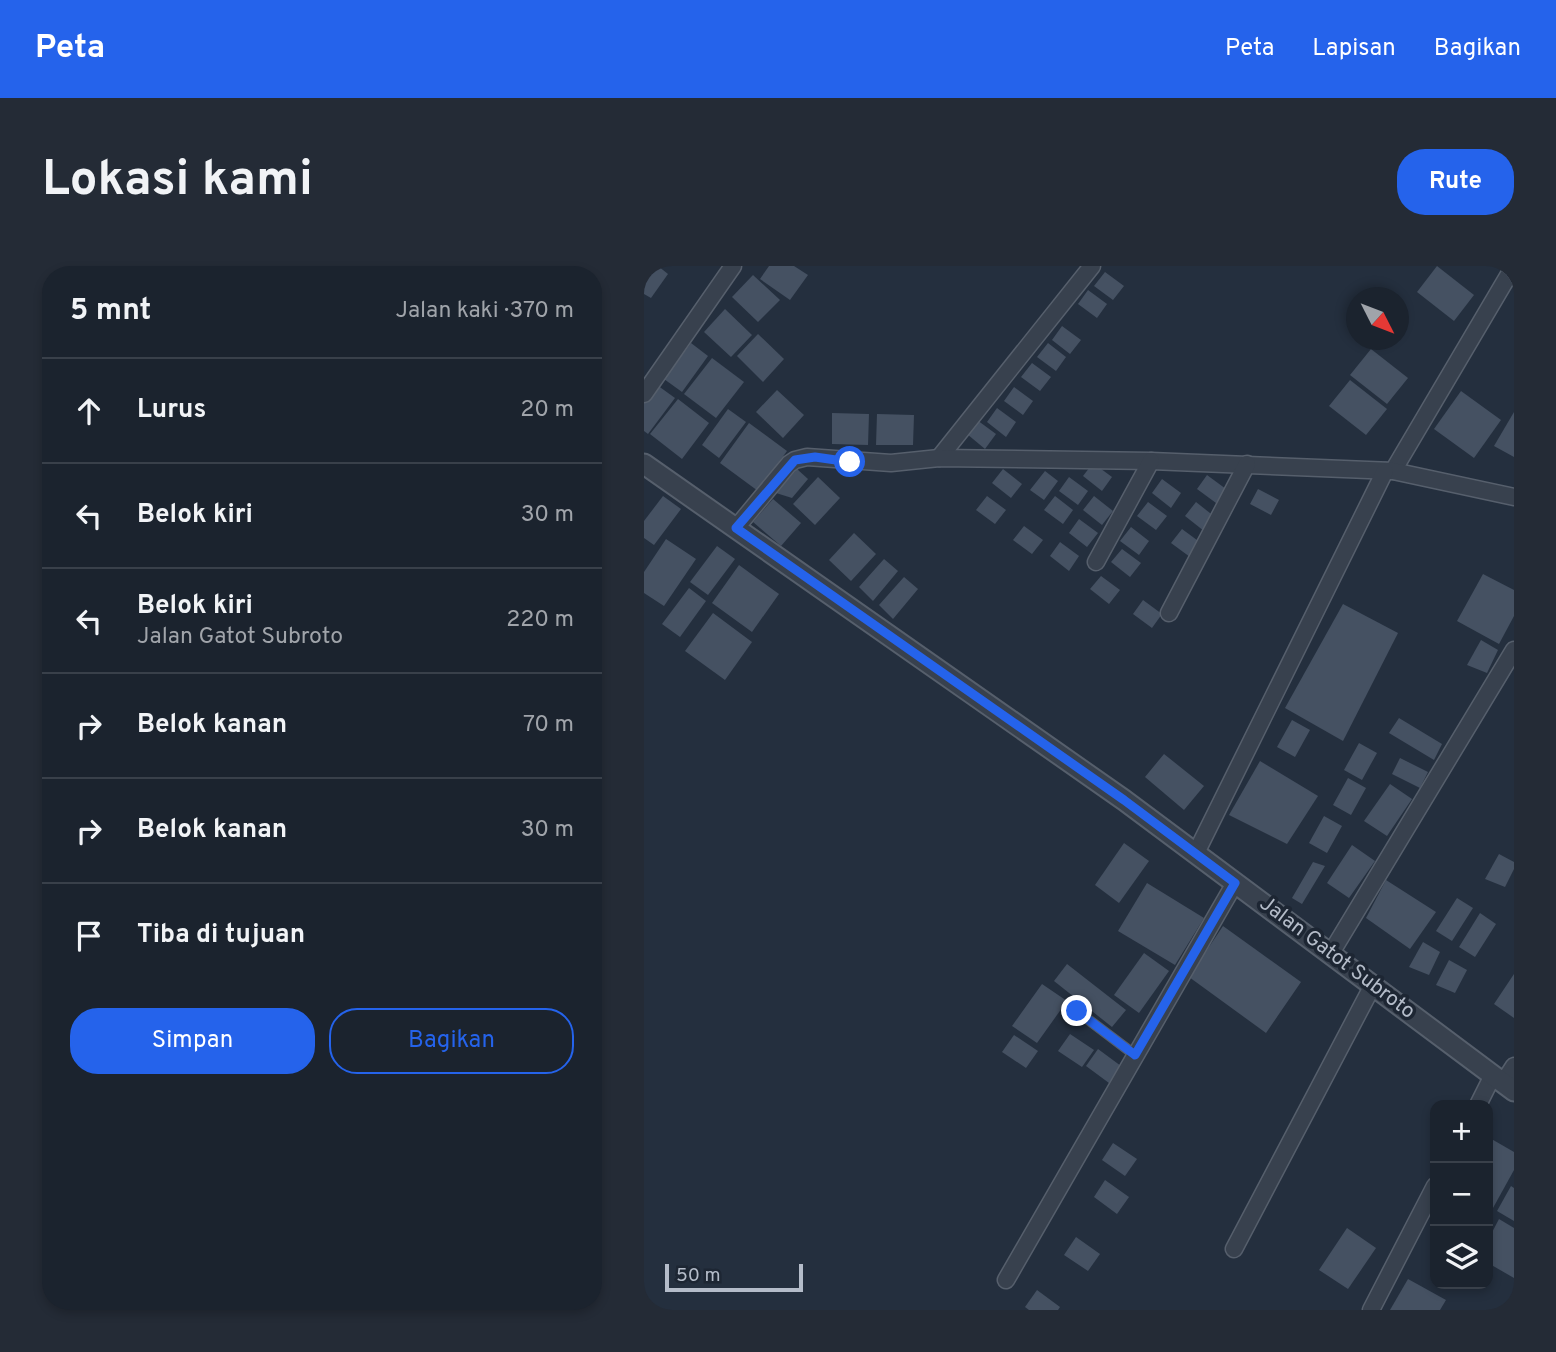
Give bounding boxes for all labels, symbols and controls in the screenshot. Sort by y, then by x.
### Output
text: Peta [35,28,105,70]
text: Peta [1225,34,1274,64]
text: Lapisan [1312,34,1396,64]
text: Bagikan [1434,34,1521,64]
button: Rute [1397,149,1514,215]
text: Lokasi kami [42,151,313,213]
north arrow [1346,287,1409,350]
text: 5 mnt [70,293,151,330]
text: Jalan kaki · 370 m [395,297,574,326]
icon: ahead [70,392,108,430]
text: Lurus [137,394,206,427]
text: 20 m [520,396,574,425]
route start [834,446,865,477]
icon: left [70,497,108,535]
text: Belok kiri [137,499,253,532]
text: 30 m [521,501,574,530]
text: Belok kiri [137,590,253,623]
icon: left [70,602,108,640]
text: 220 m [506,606,574,635]
text: Jalan Gatot Subroto [137,623,343,652]
icon: right [70,707,108,745]
text: Belok kanan [137,709,287,742]
text: 70 m [523,711,574,740]
icon: right [70,812,108,850]
text: Belok kanan [137,814,287,847]
text: 30 m [521,816,574,845]
street label: Jalan Gatot Subroto [1254,891,1420,1025]
icon: arrive [70,917,108,955]
text: Tiba di tujuan [137,919,305,952]
route end [1061,995,1092,1026]
button: Simpan [70,1008,315,1074]
button: Bagikan [329,1008,574,1074]
map controls [1430,1100,1493,1289]
button: + [1430,1100,1493,1163]
button: − [1430,1163,1493,1226]
button: layers [1430,1226,1493,1289]
scale bar [665,1261,803,1293]
text: 50 m [676,1264,721,1288]

